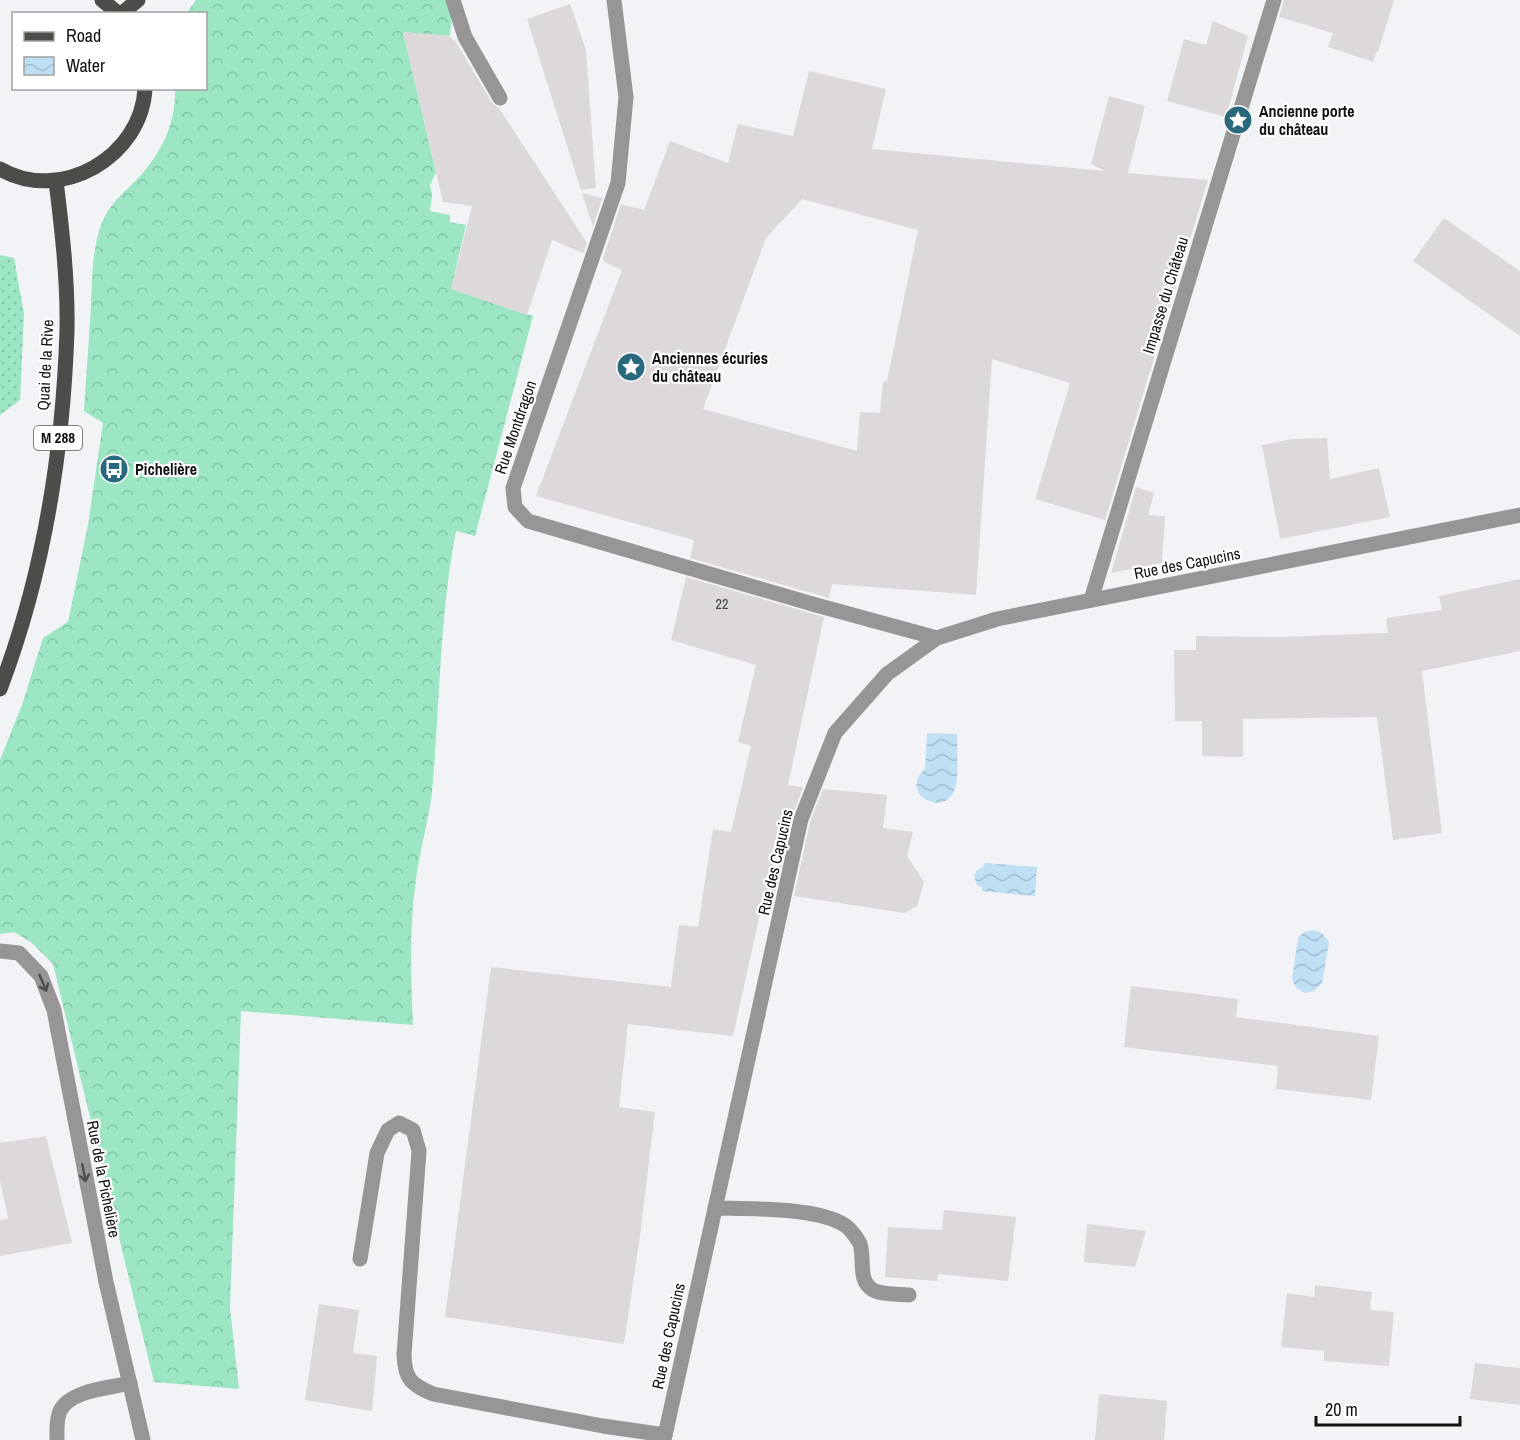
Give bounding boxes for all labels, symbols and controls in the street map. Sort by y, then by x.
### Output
legend [12,12,207,90]
text: Road [66,23,101,48]
text: Water [66,53,105,78]
place label: Ancienne porte du château [1259,100,1355,140]
place icon: Ancienne porte du château [1222,104,1254,136]
street label: Impasse du Château [1137,234,1193,356]
street label: Quai de la Rive [32,319,58,411]
place label: Anciennes écuries du château [652,347,768,387]
place icon: Anciennes écuries du château [615,351,647,383]
street label: Rue Montdragon [489,377,541,477]
road number: M 288 [34,426,82,450]
bus stop icon: Pichelière [98,453,130,485]
place label: Pichelière [135,458,197,480]
street label: Rue des Capucins [1132,542,1242,584]
house number: 22 [716,595,728,613]
street label: Rue des Capucins [752,807,798,917]
one-way arrow [38,973,49,992]
street label: Rue de la Pichelière [82,1119,126,1239]
one-way arrow [79,1163,90,1182]
street label: Rue des Capucins [646,1281,690,1391]
scale bar [1316,1389,1460,1427]
text: 20 m [1325,1397,1358,1422]

